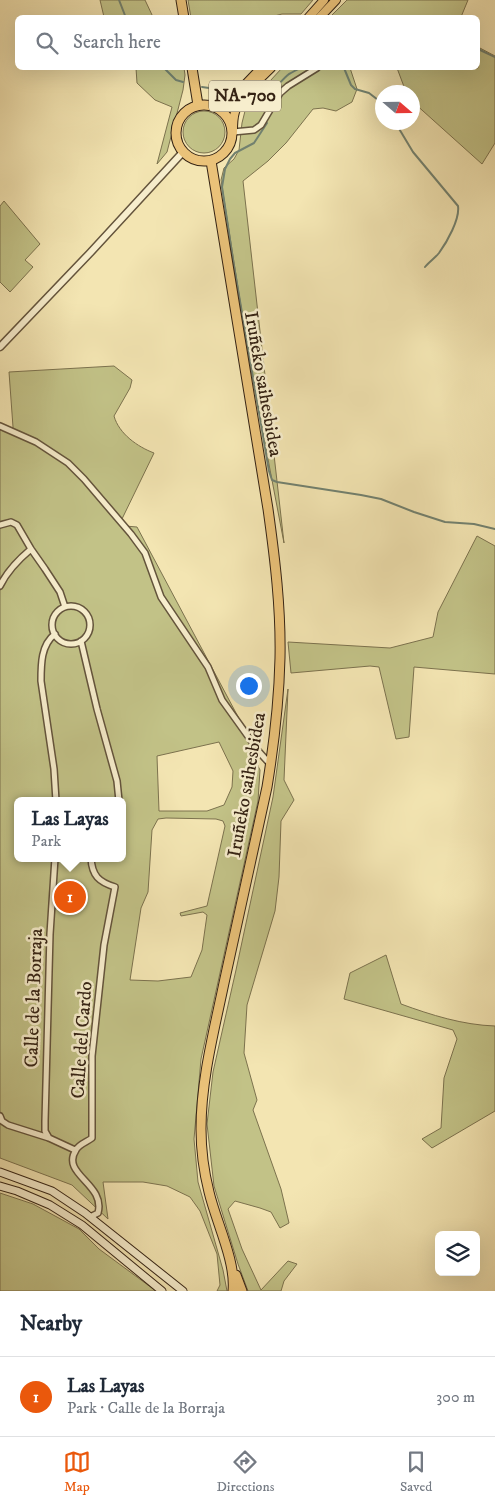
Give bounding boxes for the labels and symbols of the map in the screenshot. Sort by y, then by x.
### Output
road number: NA-700 [209,80,281,112]
north arrow [375,85,420,130]
street label: Iruñeko saihesbidea [239,310,287,458]
your location [236,673,262,699]
street label: Iruñeko saihesbidea [223,711,271,859]
pin: 1 [54,878,86,916]
street label: Calle de la Borraja [20,928,48,1068]
street label: Calle del Cardo [66,981,98,1099]

